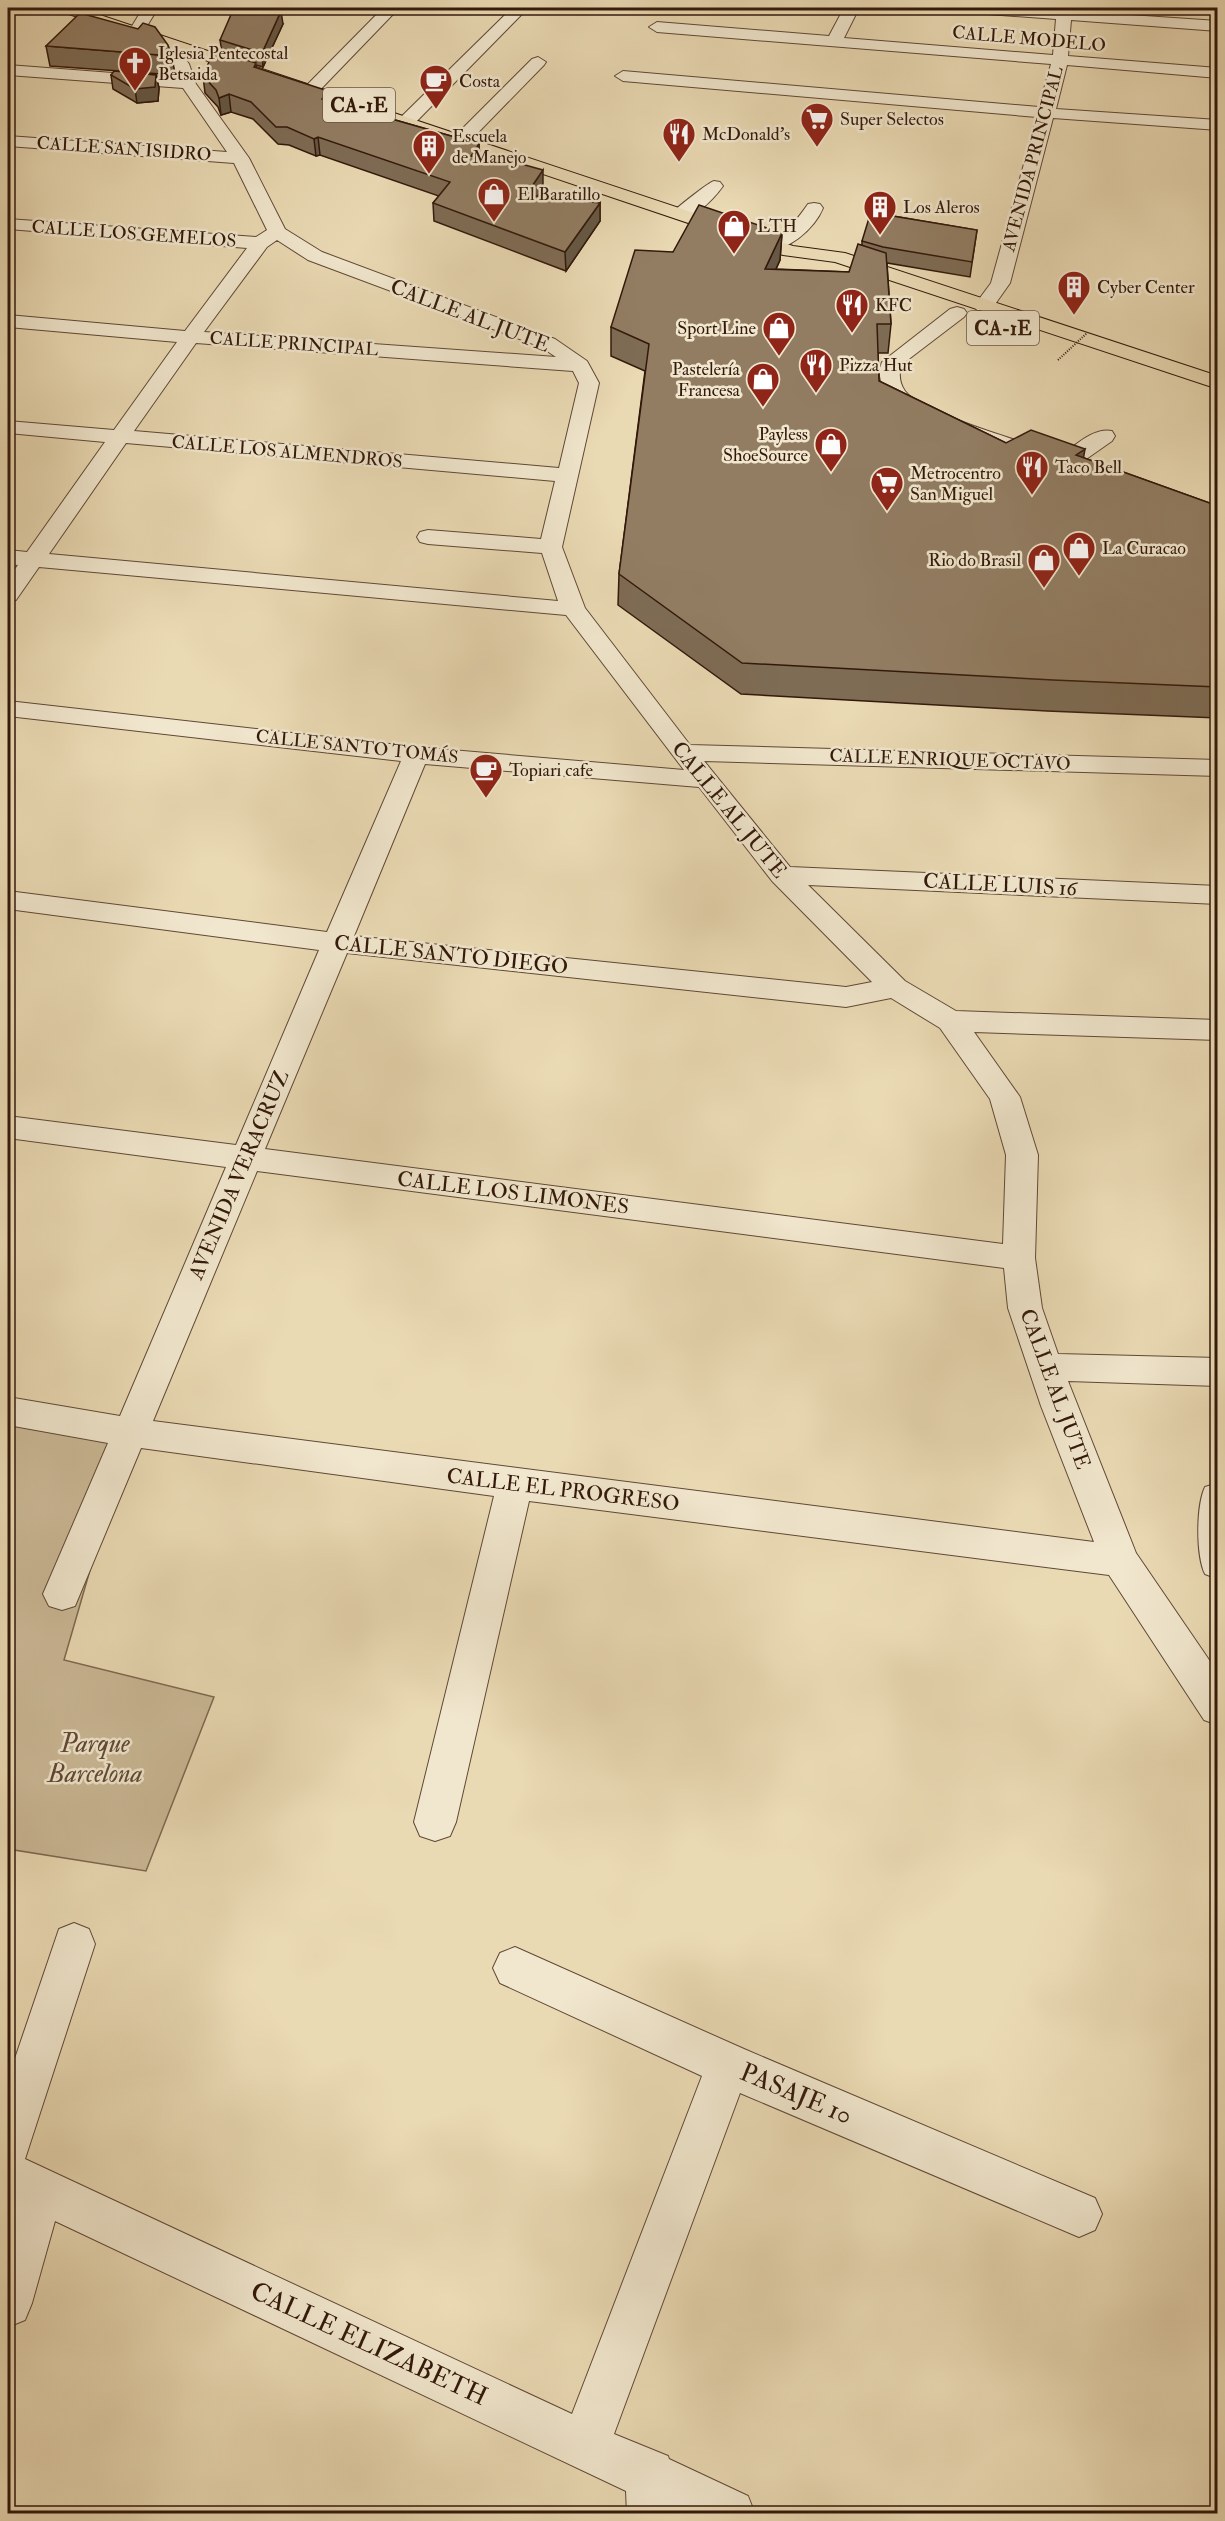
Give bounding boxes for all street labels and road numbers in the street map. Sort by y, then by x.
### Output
street label: CALLE MODELO [951,21,1107,57]
street label: AVENIDA PRINCIPAL [997,64,1069,255]
road number: CA-1E [323,88,395,122]
street label: CALLE SAN ISIDRO [36,131,212,167]
street label: CALLE LOS GEMELOS [31,215,237,253]
street label: CALLE AL JUTE [386,273,554,359]
road number: CA-1E [967,311,1039,345]
street label: CALLE PRINCIPAL [209,327,379,361]
street label: CALLE LOS ALMENDROS [171,430,403,474]
street label: CALLE SANTO TOMÁS [255,725,459,769]
street label: CALLE AL JUTE [665,736,793,884]
street label: CALLE ENRIQUE OCTAVO [829,744,1071,776]
street label: CALLE LUIS 16 [922,867,1079,903]
street label: CALLE SANTO DIEGO [333,929,569,981]
street label: AVENIDA VERACRUZ [182,1066,295,1285]
street label: CALLE LOS LIMONES [396,1165,630,1221]
street label: CALLE AL JUTE [1013,1305,1097,1473]
street label: CALLE EL PROGRESO [445,1462,681,1518]
street label: PASAJE 10 [735,2056,857,2132]
street label: CALLE ELIZABETH [245,2275,493,2413]

